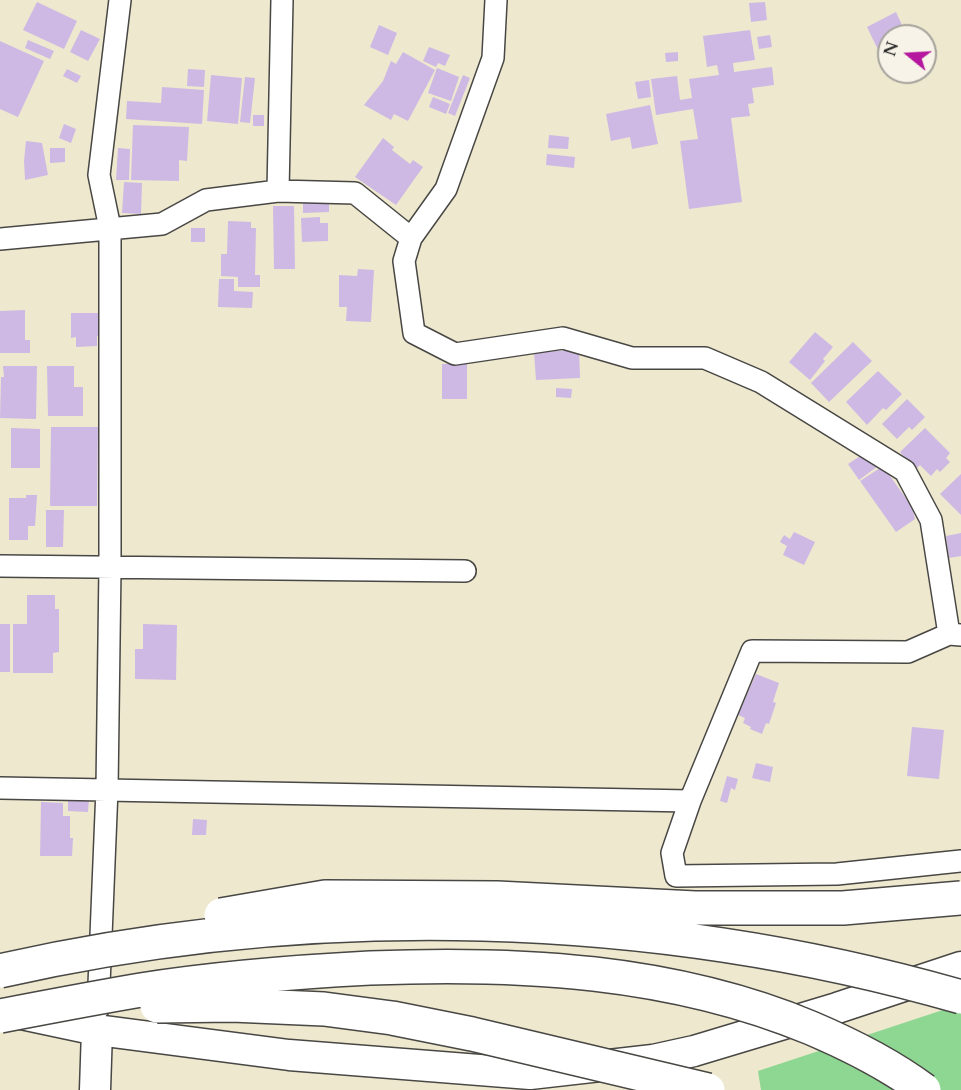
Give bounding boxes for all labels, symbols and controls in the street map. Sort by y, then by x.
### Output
north arrow [877,24,937,84]
text: N [879,39,904,59]

